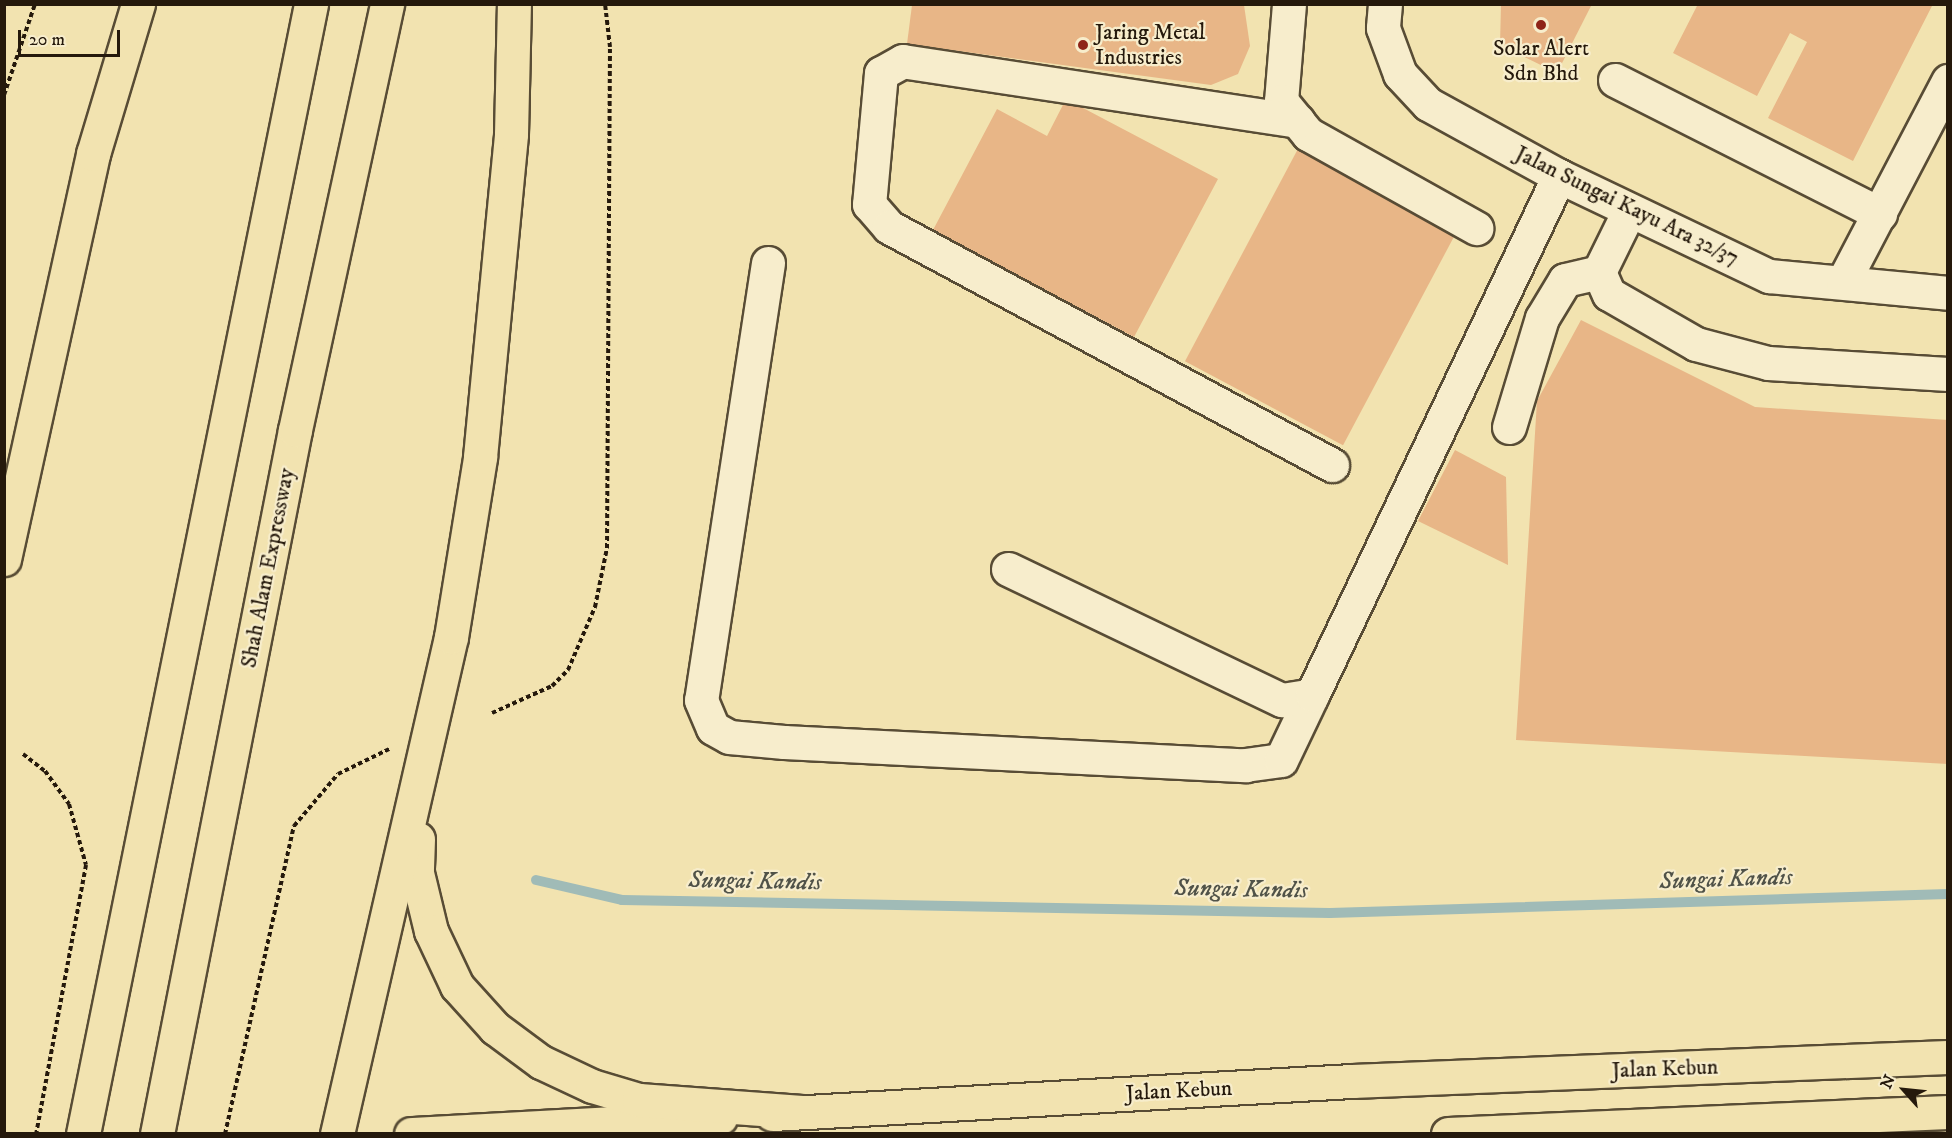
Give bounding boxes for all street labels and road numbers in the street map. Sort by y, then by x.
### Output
street label: Jalan Sungai Kayu Ara 32/37 [1511,140,1743,272]
street label: Shah Alam Expressway [236,466,300,670]
street label: Jalan Kebun [1611,1054,1719,1084]
street label: Jalan Kebun [1125,1075,1233,1107]

